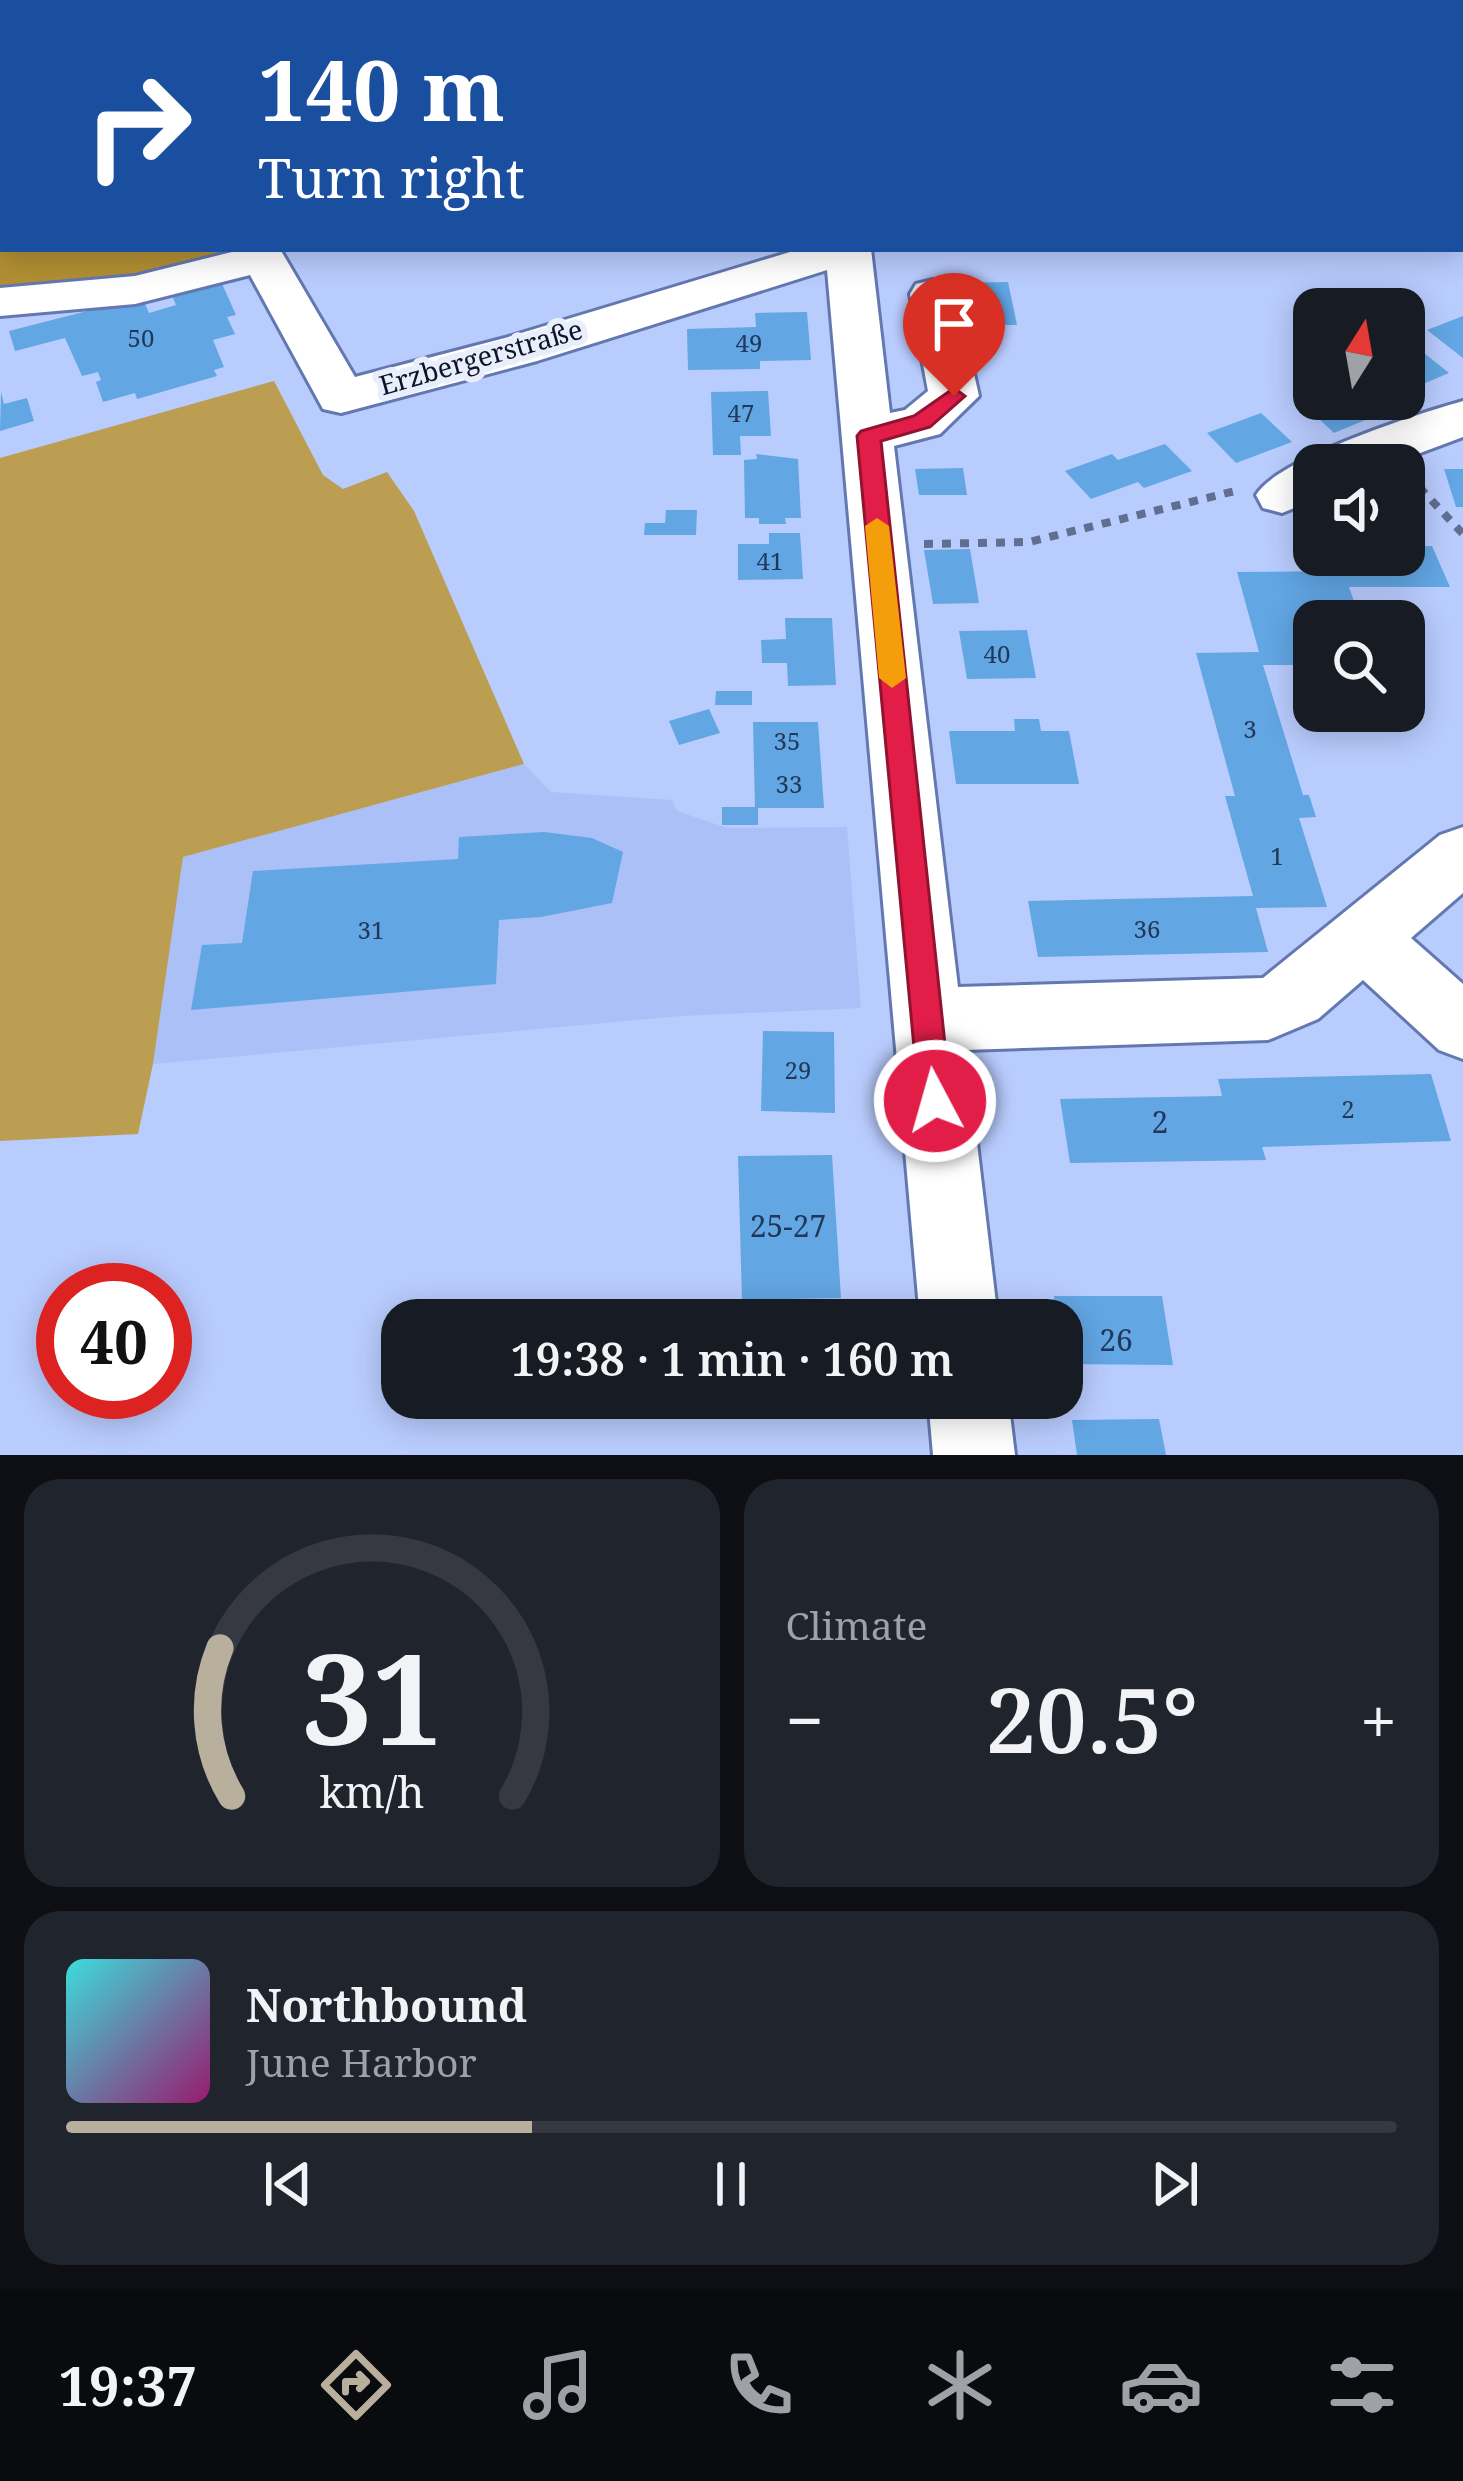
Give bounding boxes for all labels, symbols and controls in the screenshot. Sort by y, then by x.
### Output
text: 140 m [258,31,505,146]
icon: right [60,48,216,204]
text: Turn right [258,140,525,214]
pin [903,273,1005,396]
north arrow [1293,288,1425,420]
map controls [1293,288,1425,732]
icon: arrive [921,291,987,357]
street label: Erzbergerstraße [375,310,586,403]
house number: 50 [128,321,154,354]
house number: 49 [736,326,762,359]
house number: 47 [728,396,754,429]
button: sound [1293,444,1425,576]
house number: 41 [757,544,783,577]
button: search [1293,600,1425,732]
house number: 40 [984,637,1010,670]
house number: 3 [1243,712,1257,745]
house number: 35 [774,724,800,757]
house number: 33 [776,767,802,800]
house number: 1 [1270,839,1284,872]
house number: 36 [1134,912,1160,945]
house number: 31 [358,913,384,946]
position arrow [872,1038,998,1164]
house number: 29 [785,1053,811,1086]
house number: 2 [1341,1092,1355,1125]
house number: 2 [1152,1101,1168,1142]
house number: 25-27 [750,1205,826,1246]
speed limit sign: 40 [36,1263,192,1419]
house number: 26 [1099,1319,1133,1360]
text: 19:38 · 1 min · 160 m [510,1328,954,1389]
text: Climate [786,1598,927,1651]
text: 31 [301,1612,442,1782]
text: 20.5° [985,1657,1198,1779]
text: − [786,1674,824,1764]
text: + [1360,1674,1397,1764]
text: km/h [319,1762,424,1821]
text: Northbound [246,1974,527,2035]
text: June Harbor [246,2035,477,2088]
icon: previous [255,2151,321,2217]
icon: pause [698,2151,764,2217]
icon: next [1142,2151,1208,2217]
icon: directions [314,2343,398,2427]
icon: music [516,2343,600,2427]
icon: phone [717,2343,801,2427]
icon: climate [918,2343,1002,2427]
icon: car [1119,2343,1203,2427]
icon: filters [1320,2343,1404,2427]
text: 19:37 [59,2348,197,2422]

